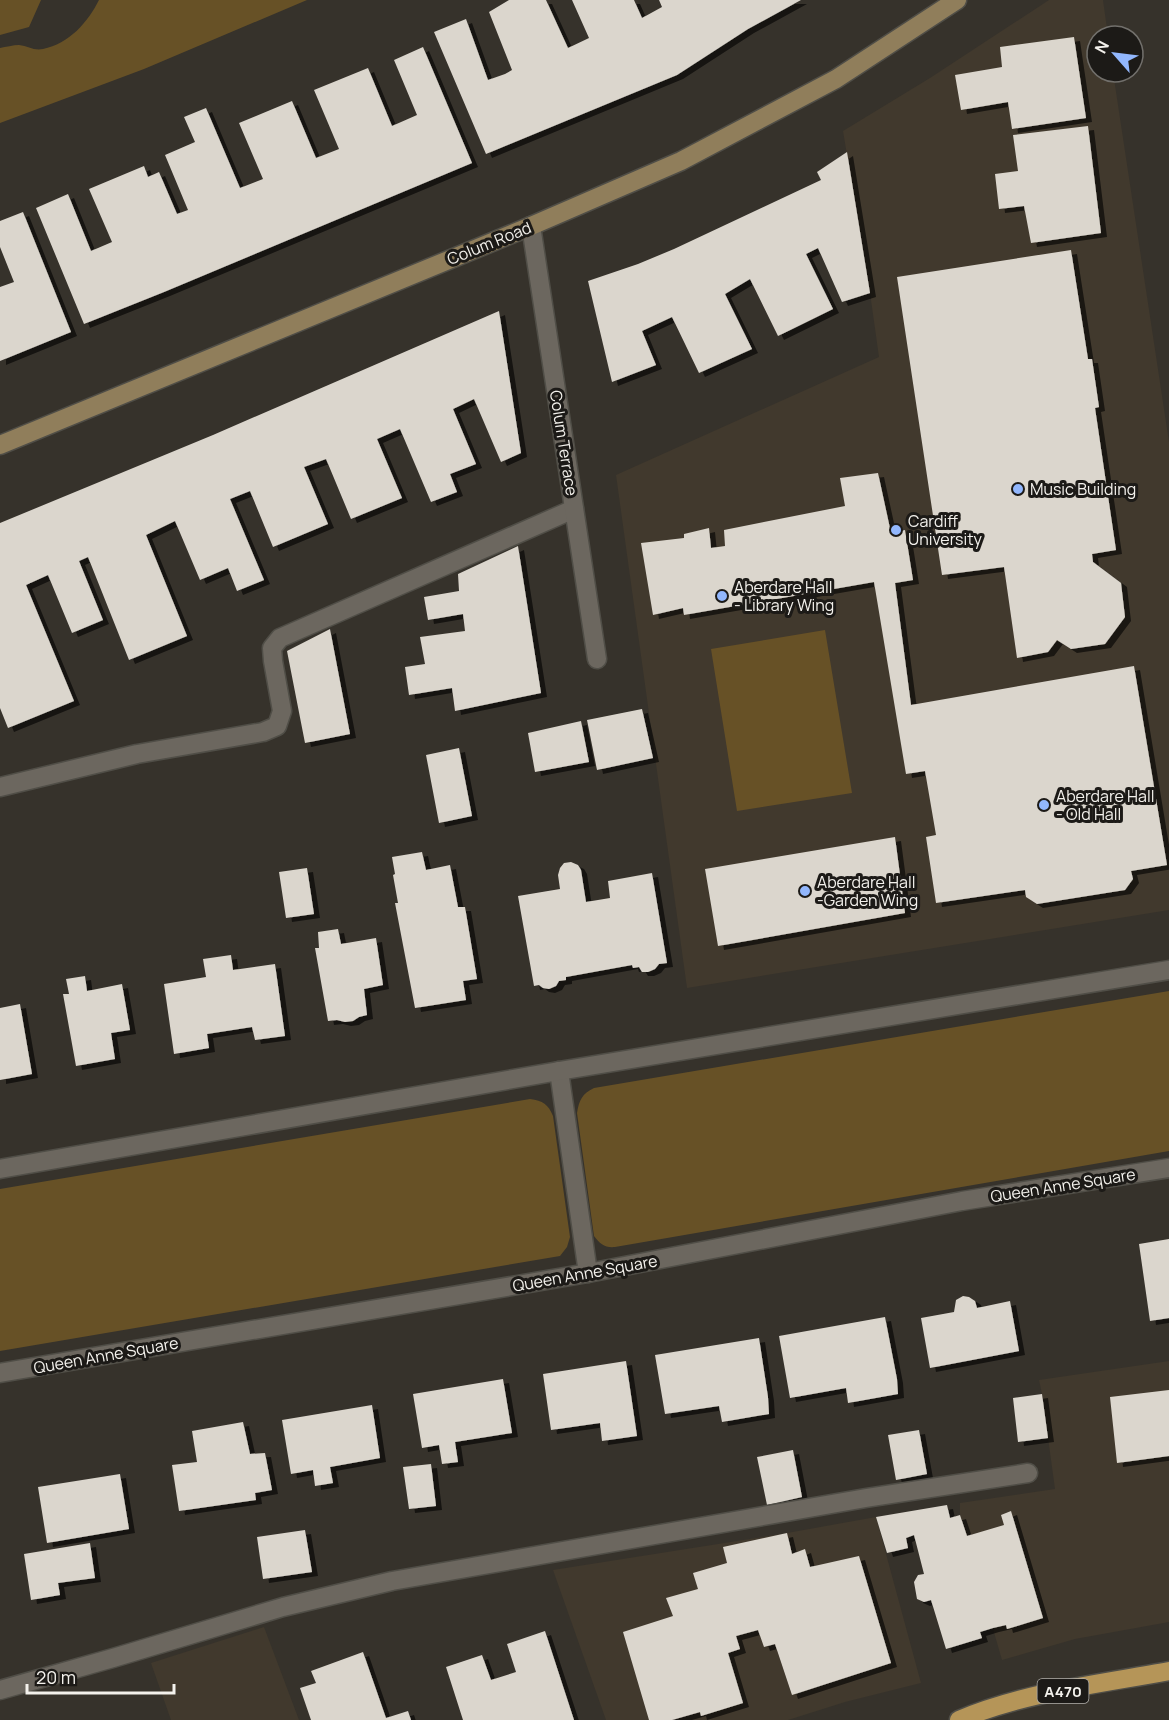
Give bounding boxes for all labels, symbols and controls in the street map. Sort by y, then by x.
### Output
north arrow [1085,24,1145,84]
text: N [1089,37,1114,57]
street label: Colum Road [444,216,534,270]
street label: Colum Terrace [545,389,583,497]
place label: Music Building [1030,478,1136,500]
marker: Music Building [1011,482,1025,496]
place label: Cardiff University [908,510,982,550]
marker: Cardiff University [889,523,903,537]
place label: Aberdare Hall - Library Wing [734,576,834,616]
marker: Aberdare Hall - Library Wing [715,589,729,603]
place label: Aberdare Hall - Old Hall [1056,785,1154,825]
marker: Aberdare Hall - Old Hall [1037,798,1051,812]
place label: Aberdare Hall -Garden Wing [817,871,918,911]
marker: Aberdare Hall -Garden Wing [798,884,812,898]
street label: Queen Anne Square [989,1163,1137,1207]
street label: Queen Anne Square [511,1249,659,1297]
street label: Queen Anne Square [32,1331,180,1379]
scale bar [27,1657,174,1695]
text: 20 m [36,1665,76,1689]
road number: A470 [1038,1679,1088,1703]

